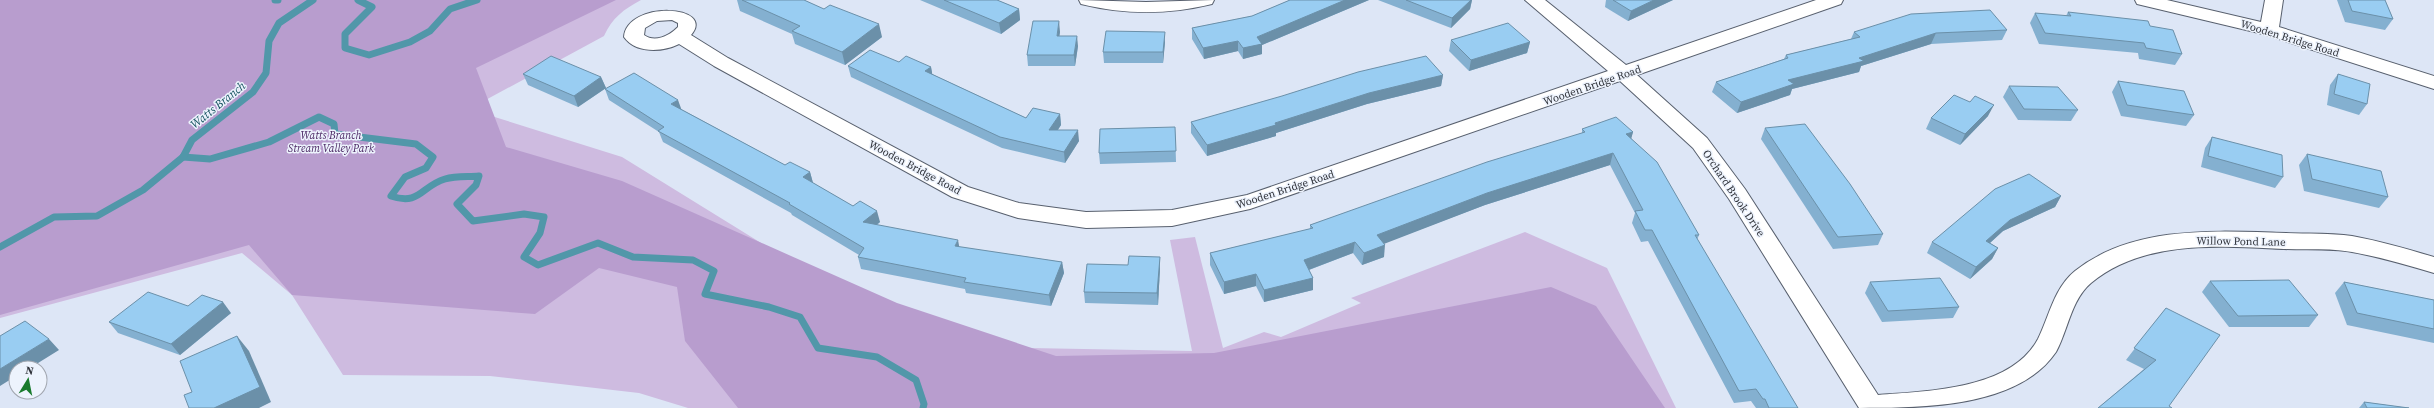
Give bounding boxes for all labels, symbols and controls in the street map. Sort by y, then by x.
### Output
street label: Wooden Bridge Road [2239,16,2342,61]
street label: Wooden Bridge Road [1541,61,1644,109]
water label: Watts Branch [187,78,249,132]
park label: Watts Branch Stream Valley Park [288,128,375,156]
street label: Wooden Bridge Road [866,137,964,199]
street label: Orchard Brook Drive [1699,147,1768,240]
street label: Wooden Bridge Road [1234,166,1337,212]
street label: Willow Pond Lane [2196,233,2286,250]
north arrow [8,360,48,400]
text: N [24,363,35,379]

